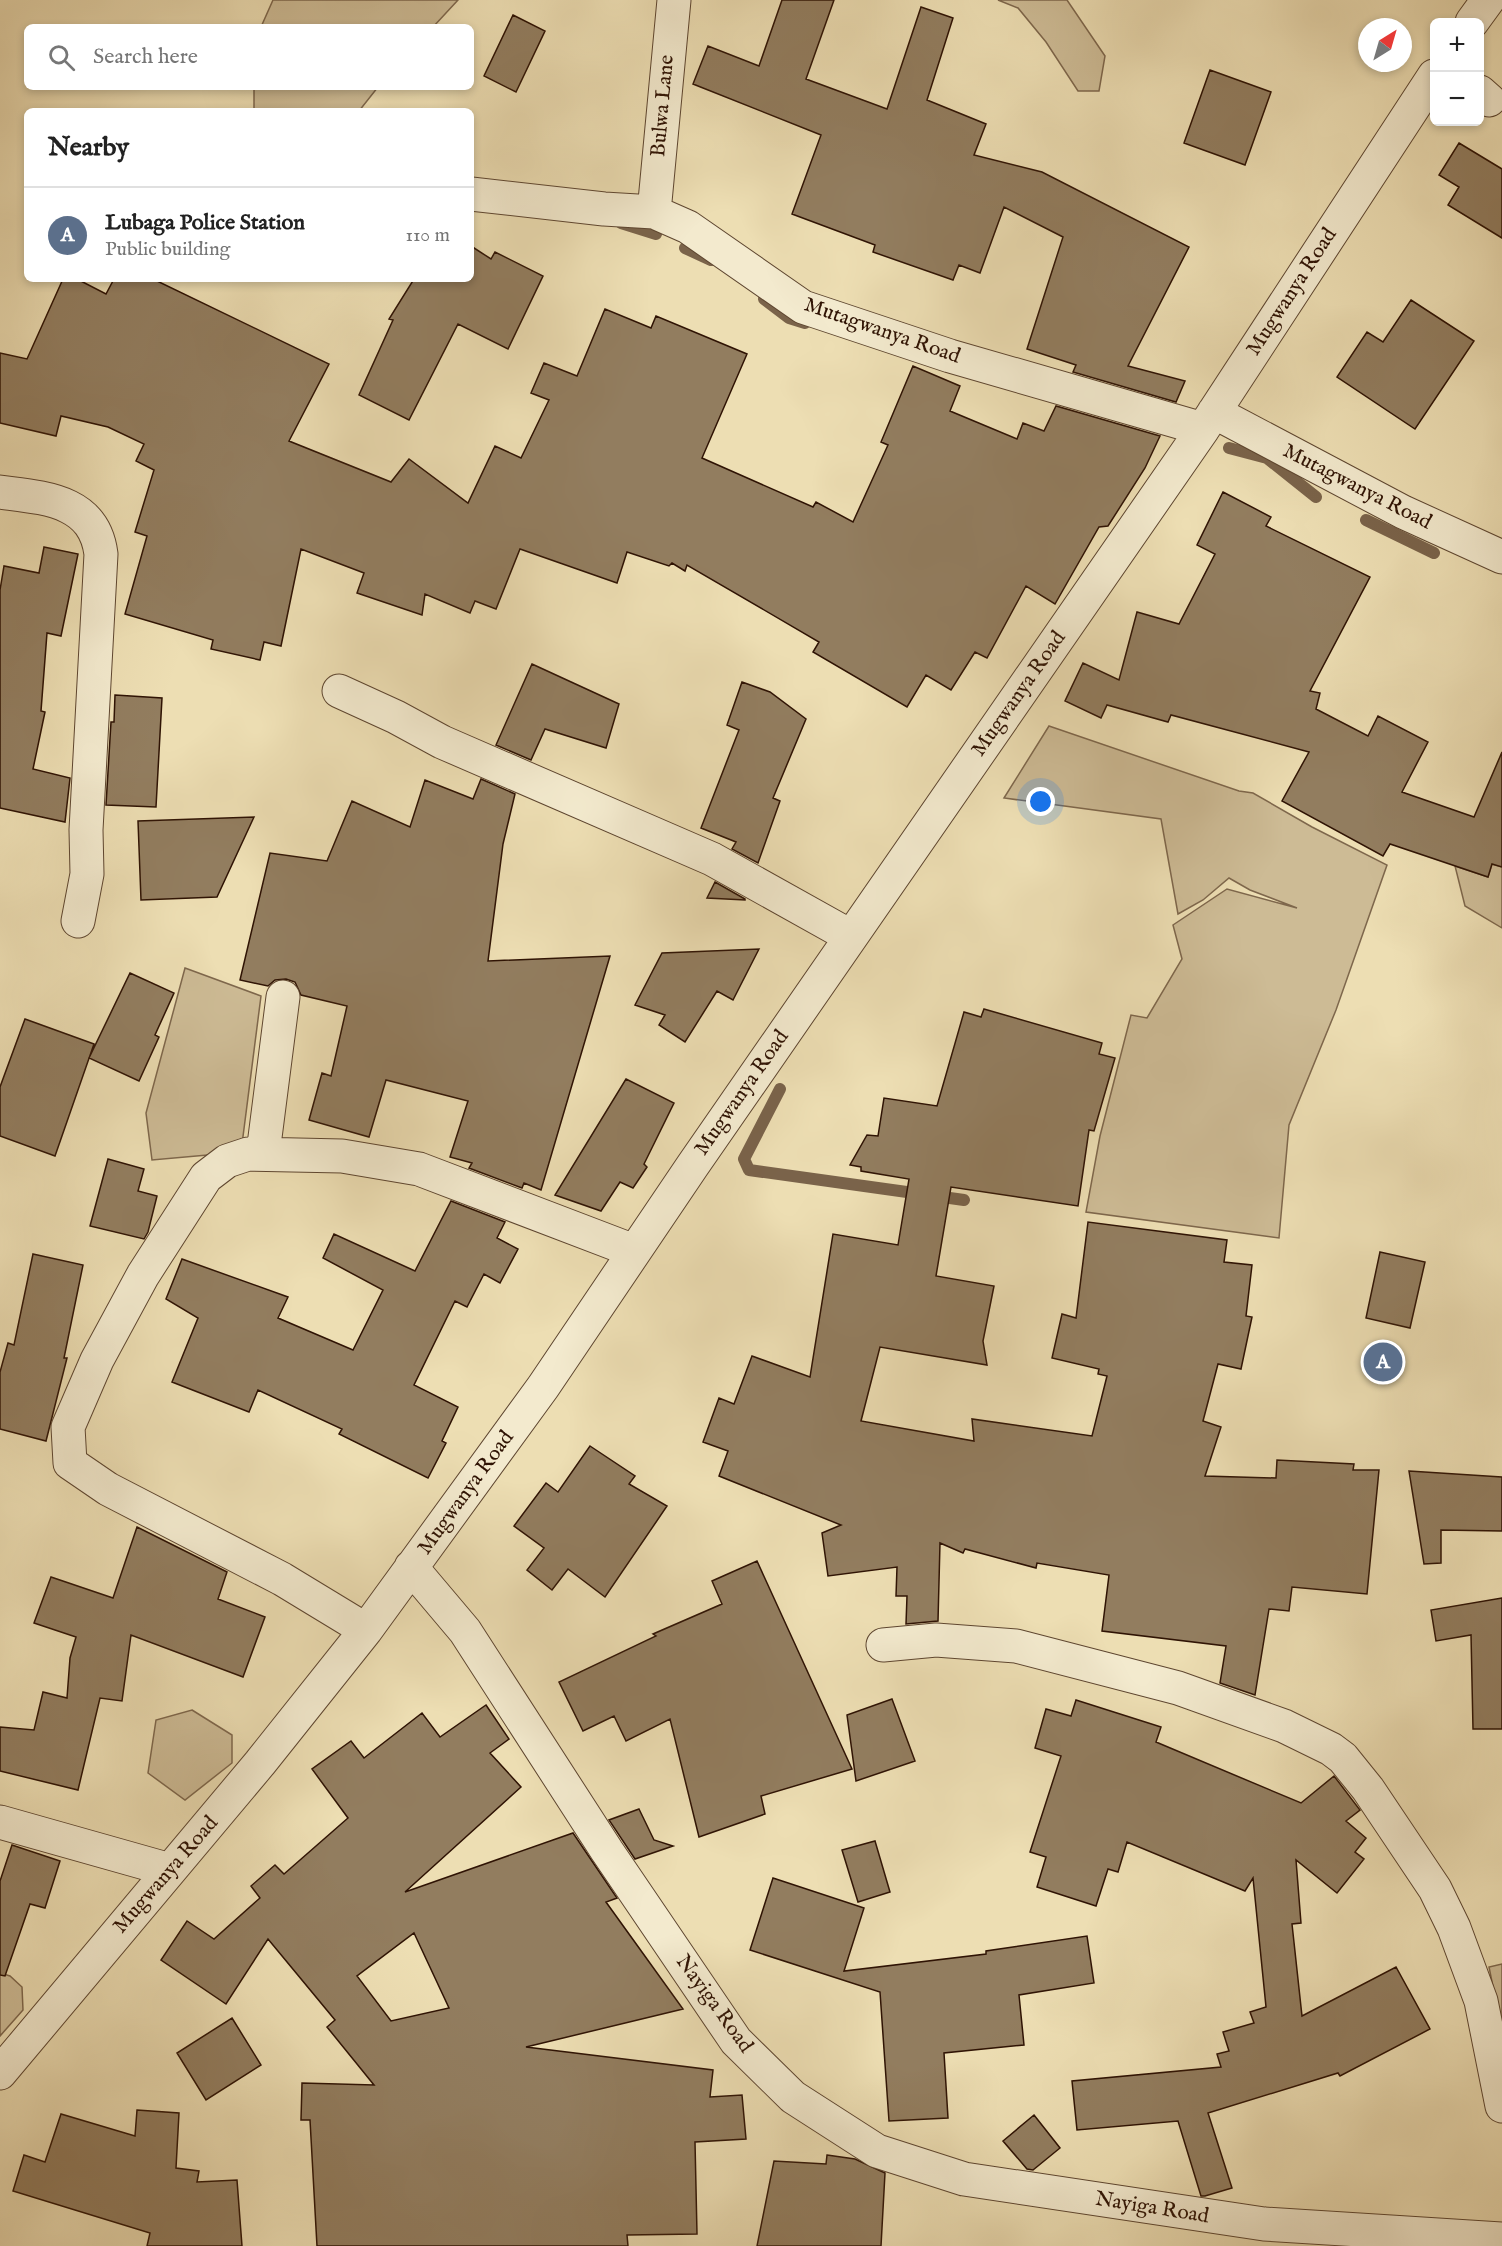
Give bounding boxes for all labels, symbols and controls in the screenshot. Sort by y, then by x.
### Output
north arrow [1358,18,1412,72]
map controls [1430,18,1484,126]
button: + [1430,18,1484,72]
search box [24,24,474,90]
icon: search [45,41,78,74]
text: Search here [93,43,198,71]
street label: Bulwa Lane [645,53,681,158]
button: − [1430,72,1484,126]
text: Nearby [48,131,129,164]
text: Lubaga Police Station [105,209,305,237]
street label: Mugwanya Road [1241,222,1344,361]
text: A [61,223,74,248]
text: 110 m [406,223,450,248]
text: Public building [105,237,230,262]
street label: Mutagwanya Road [800,292,964,371]
street label: Mutagwanya Road [1278,438,1437,537]
street label: Mugwanya Road [966,625,1073,762]
your location [1026,787,1055,816]
street label: Mugwanya Road [689,1024,796,1161]
pin: A [1364,1340,1402,1384]
street label: Mugwanya Road [412,1425,521,1561]
street label: Mugwanya Road [107,1810,225,1939]
street label: Nayiga Road [669,1950,759,2059]
street label: Nayiga Road [1093,2186,1212,2230]

